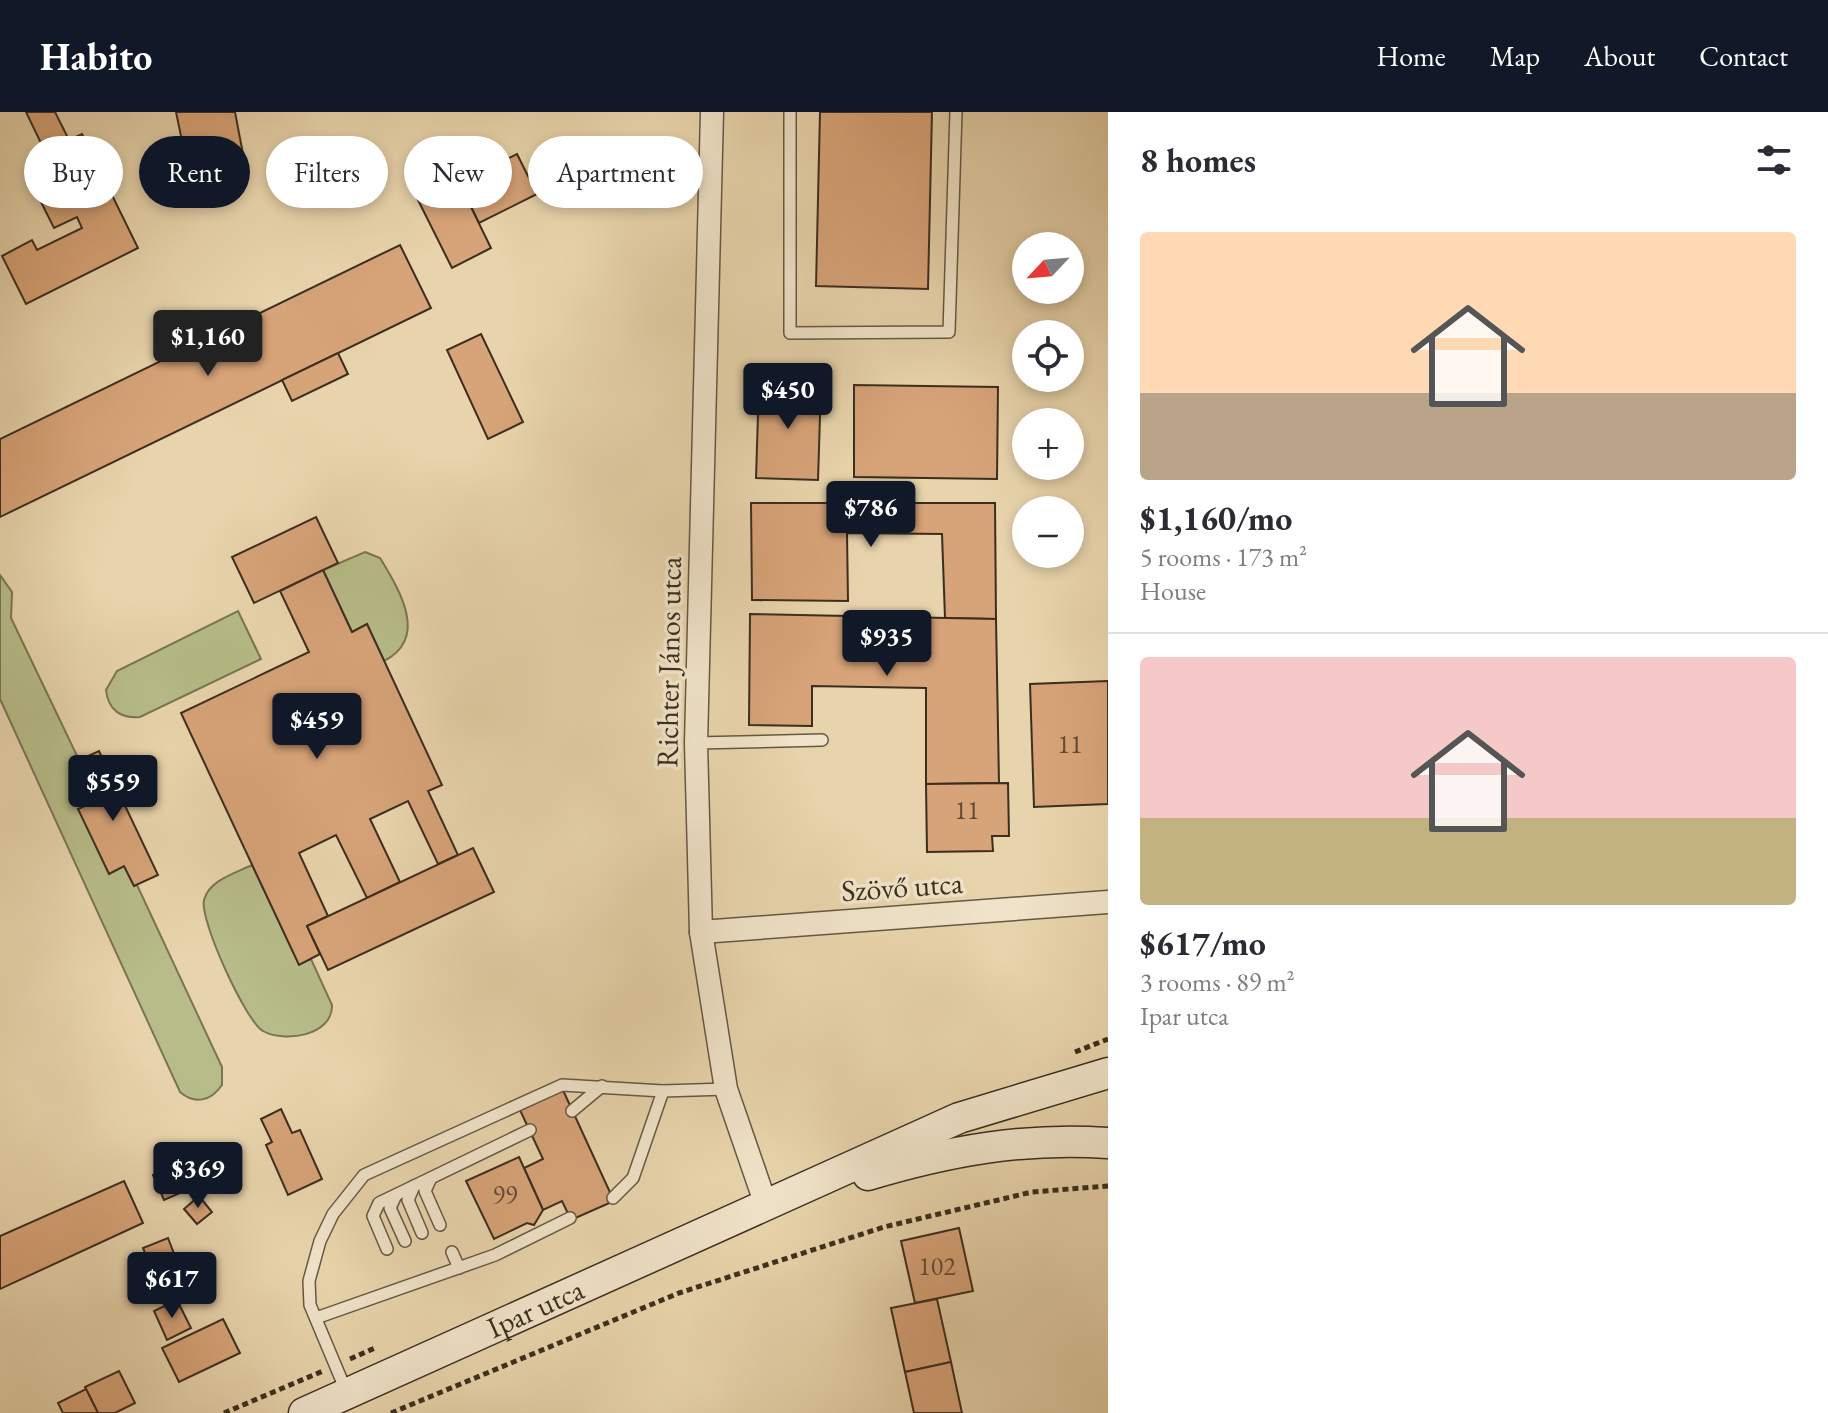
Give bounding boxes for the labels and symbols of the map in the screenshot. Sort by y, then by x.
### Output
north arrow [1012,232,1084,304]
pin: $1,160 [143,310,273,378]
pin: $450 [741,363,835,431]
pin: $786 [824,481,918,549]
street label: Richter János utca [647,556,690,768]
pin: $935 [840,610,934,678]
pin: $459 [270,693,364,761]
house number: 11 [1058,727,1082,761]
pin: $559 [66,755,160,823]
house number: 11 [955,793,979,827]
street label: Szövő utca [840,863,964,910]
pin: $369 [151,1142,245,1210]
house number: 99 [493,1178,518,1212]
house number: 102 [918,1249,956,1283]
pin: $617 [125,1252,219,1320]
street label: Ipar utca [481,1269,590,1347]

